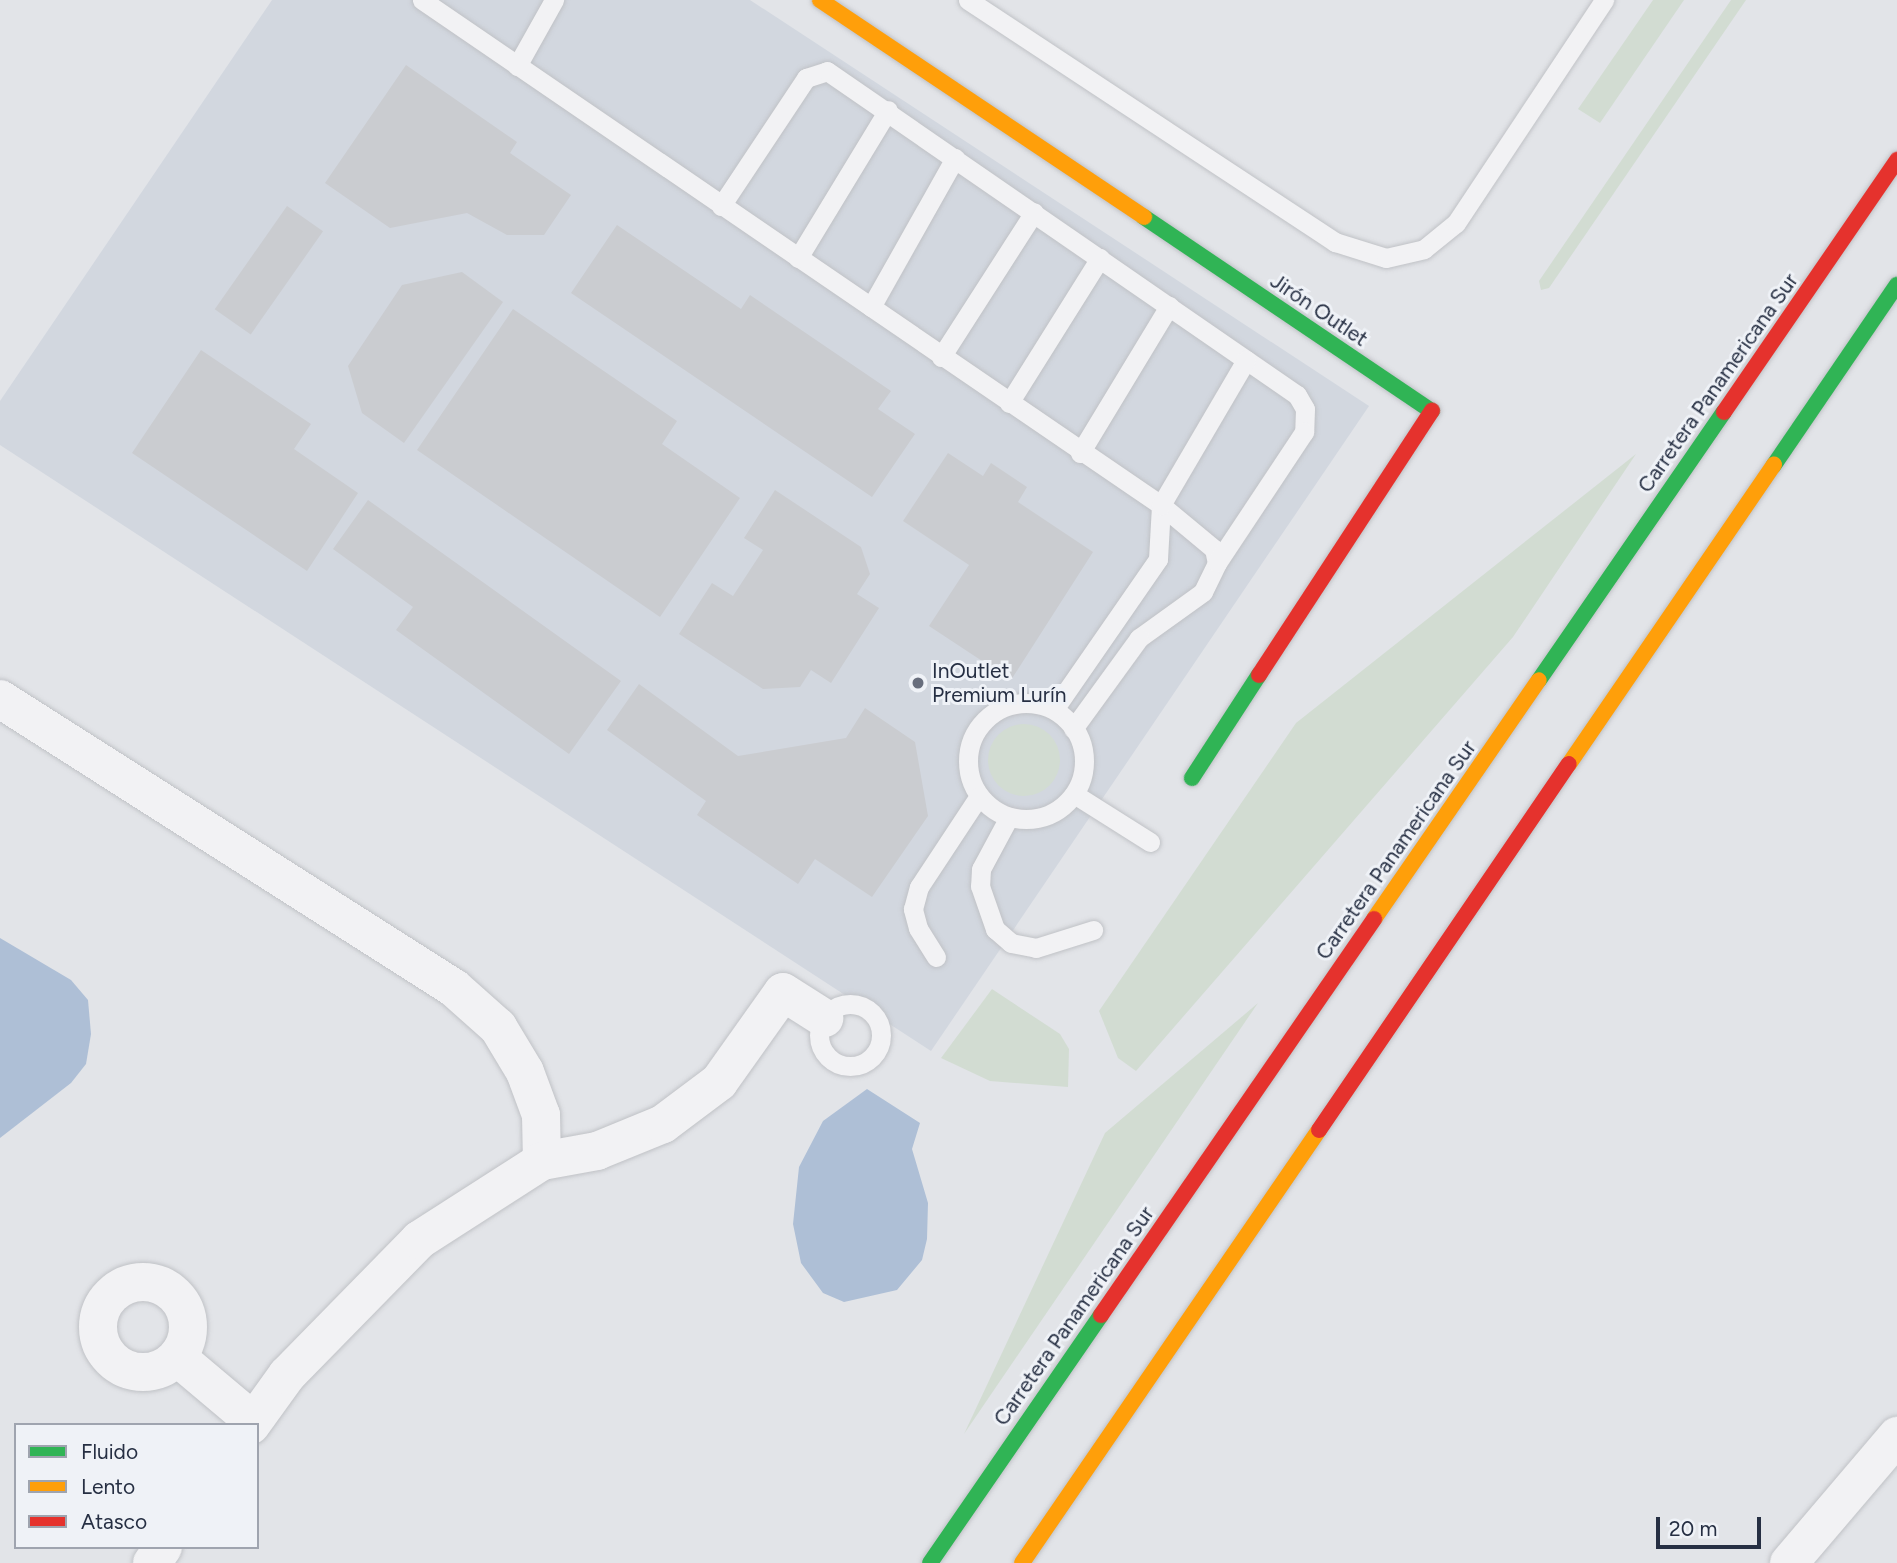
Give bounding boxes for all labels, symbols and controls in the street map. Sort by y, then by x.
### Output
street label: Jirón Outlet [1266,268,1372,352]
street label: Carretera Panamericana Sur [1633,269,1803,497]
place label: InOutlet Premium Lurín [932,658,1066,708]
marker: InOutlet Premium Lurín [910,675,926,691]
street label: Carretera Panamericana Sur [1311,736,1481,964]
street label: Carretera Panamericana Sur [989,1202,1159,1430]
legend [14,1423,259,1549]
text: Fluido [81,1439,138,1464]
text: Lento [81,1474,135,1499]
scale bar [1659,1504,1764,1548]
text: Atasco [81,1509,147,1534]
text: 20 m [1669,1516,1717,1541]

